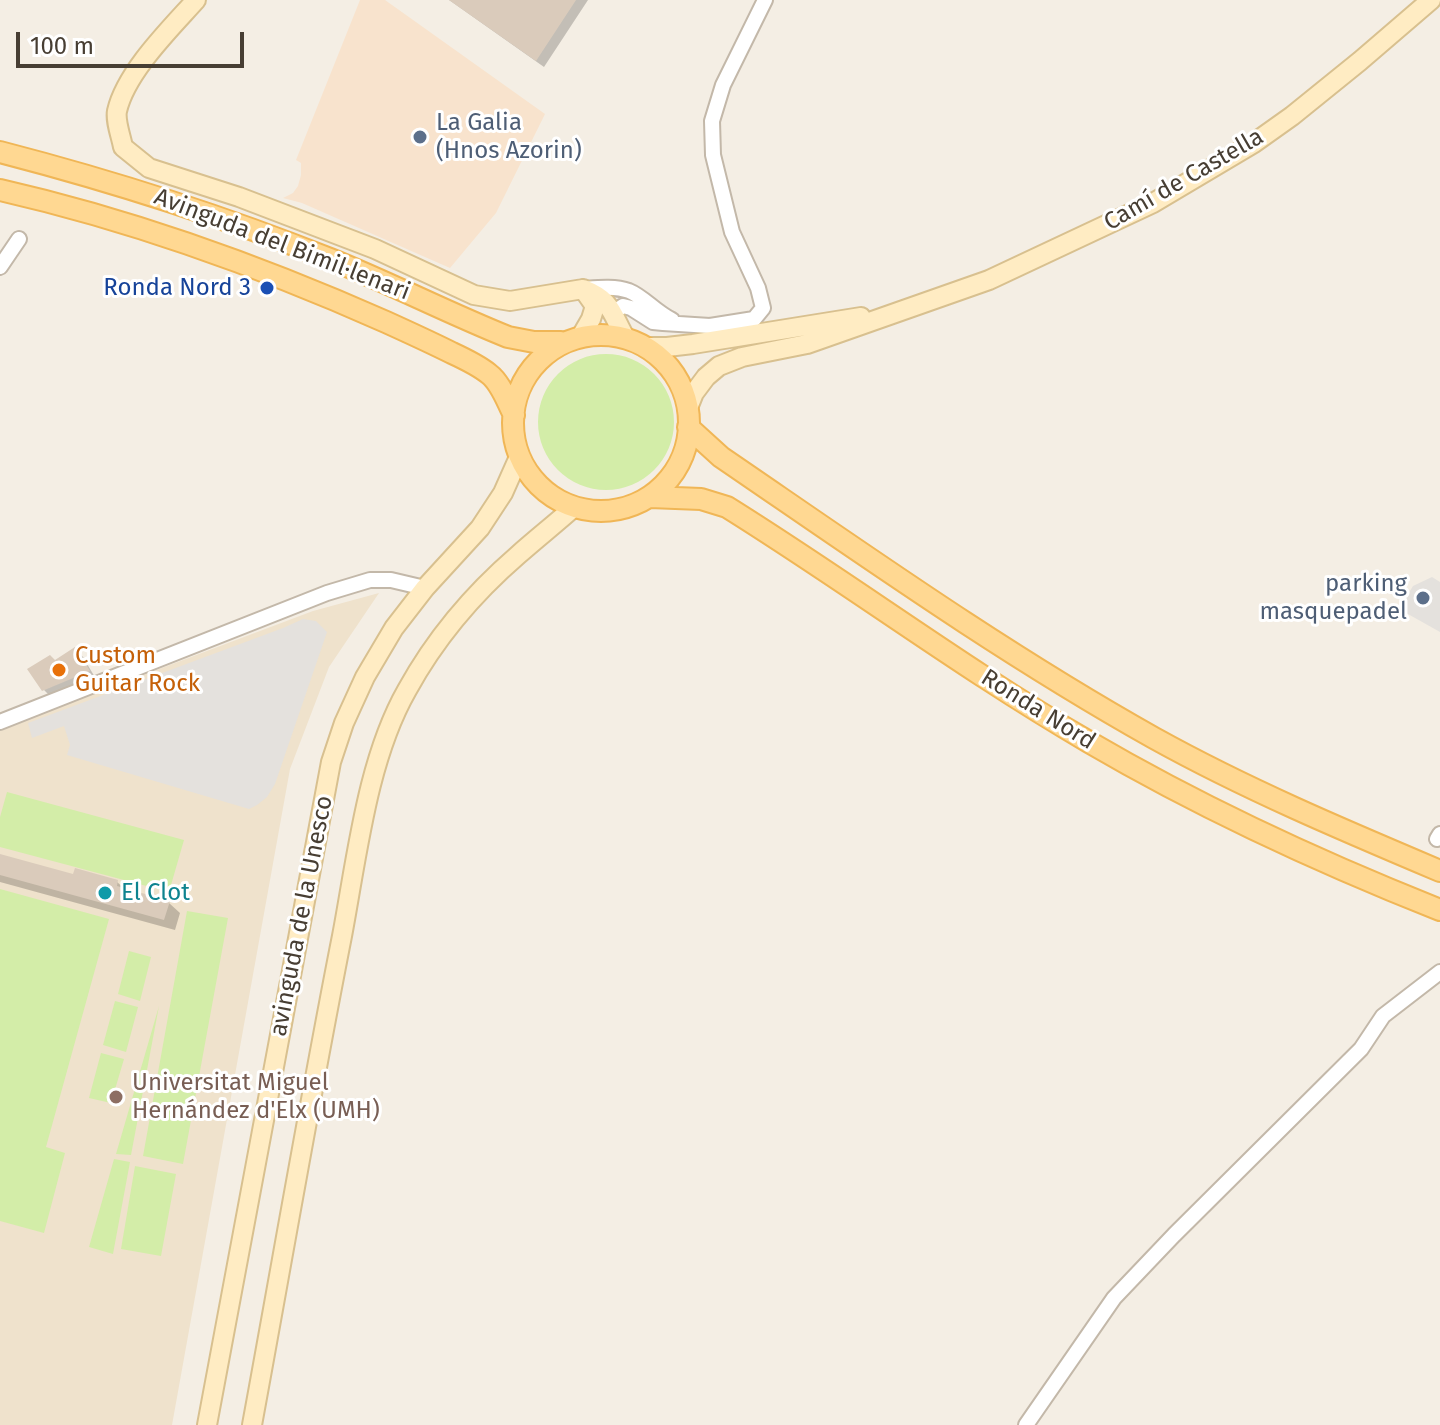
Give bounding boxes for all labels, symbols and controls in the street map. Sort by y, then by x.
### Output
scale bar [20,16,248,66]
text: 100 m [30,32,94,60]
place label: La Galia (Hnos Azorin) [436,109,582,165]
street label: Camí de Castella [1099,123,1269,237]
marker: La Galia (Hnos Azorin) [411,128,429,146]
street label: Avinguda del Bimil·lenari [150,183,414,307]
place label: Ronda Nord 3 [103,274,251,302]
marker: Ronda Nord 3 [258,279,276,297]
place label: parking masquepadel [1259,570,1407,626]
marker: parking masquepadel [1414,589,1432,607]
place label: Custom Guitar Rock [75,642,200,698]
marker: Custom Guitar Rock [50,661,68,679]
street label: Ronda Nord [976,664,1100,756]
street label: avinguda de la Unesco [265,793,339,1039]
place label: El Clot [121,879,190,907]
marker: El Clot [96,884,114,902]
place label: Universitat Miguel Hernández d'Elx (UMH) [132,1069,380,1125]
marker: Universitat Miguel Hernández d'Elx (UMH) [107,1088,125,1106]

